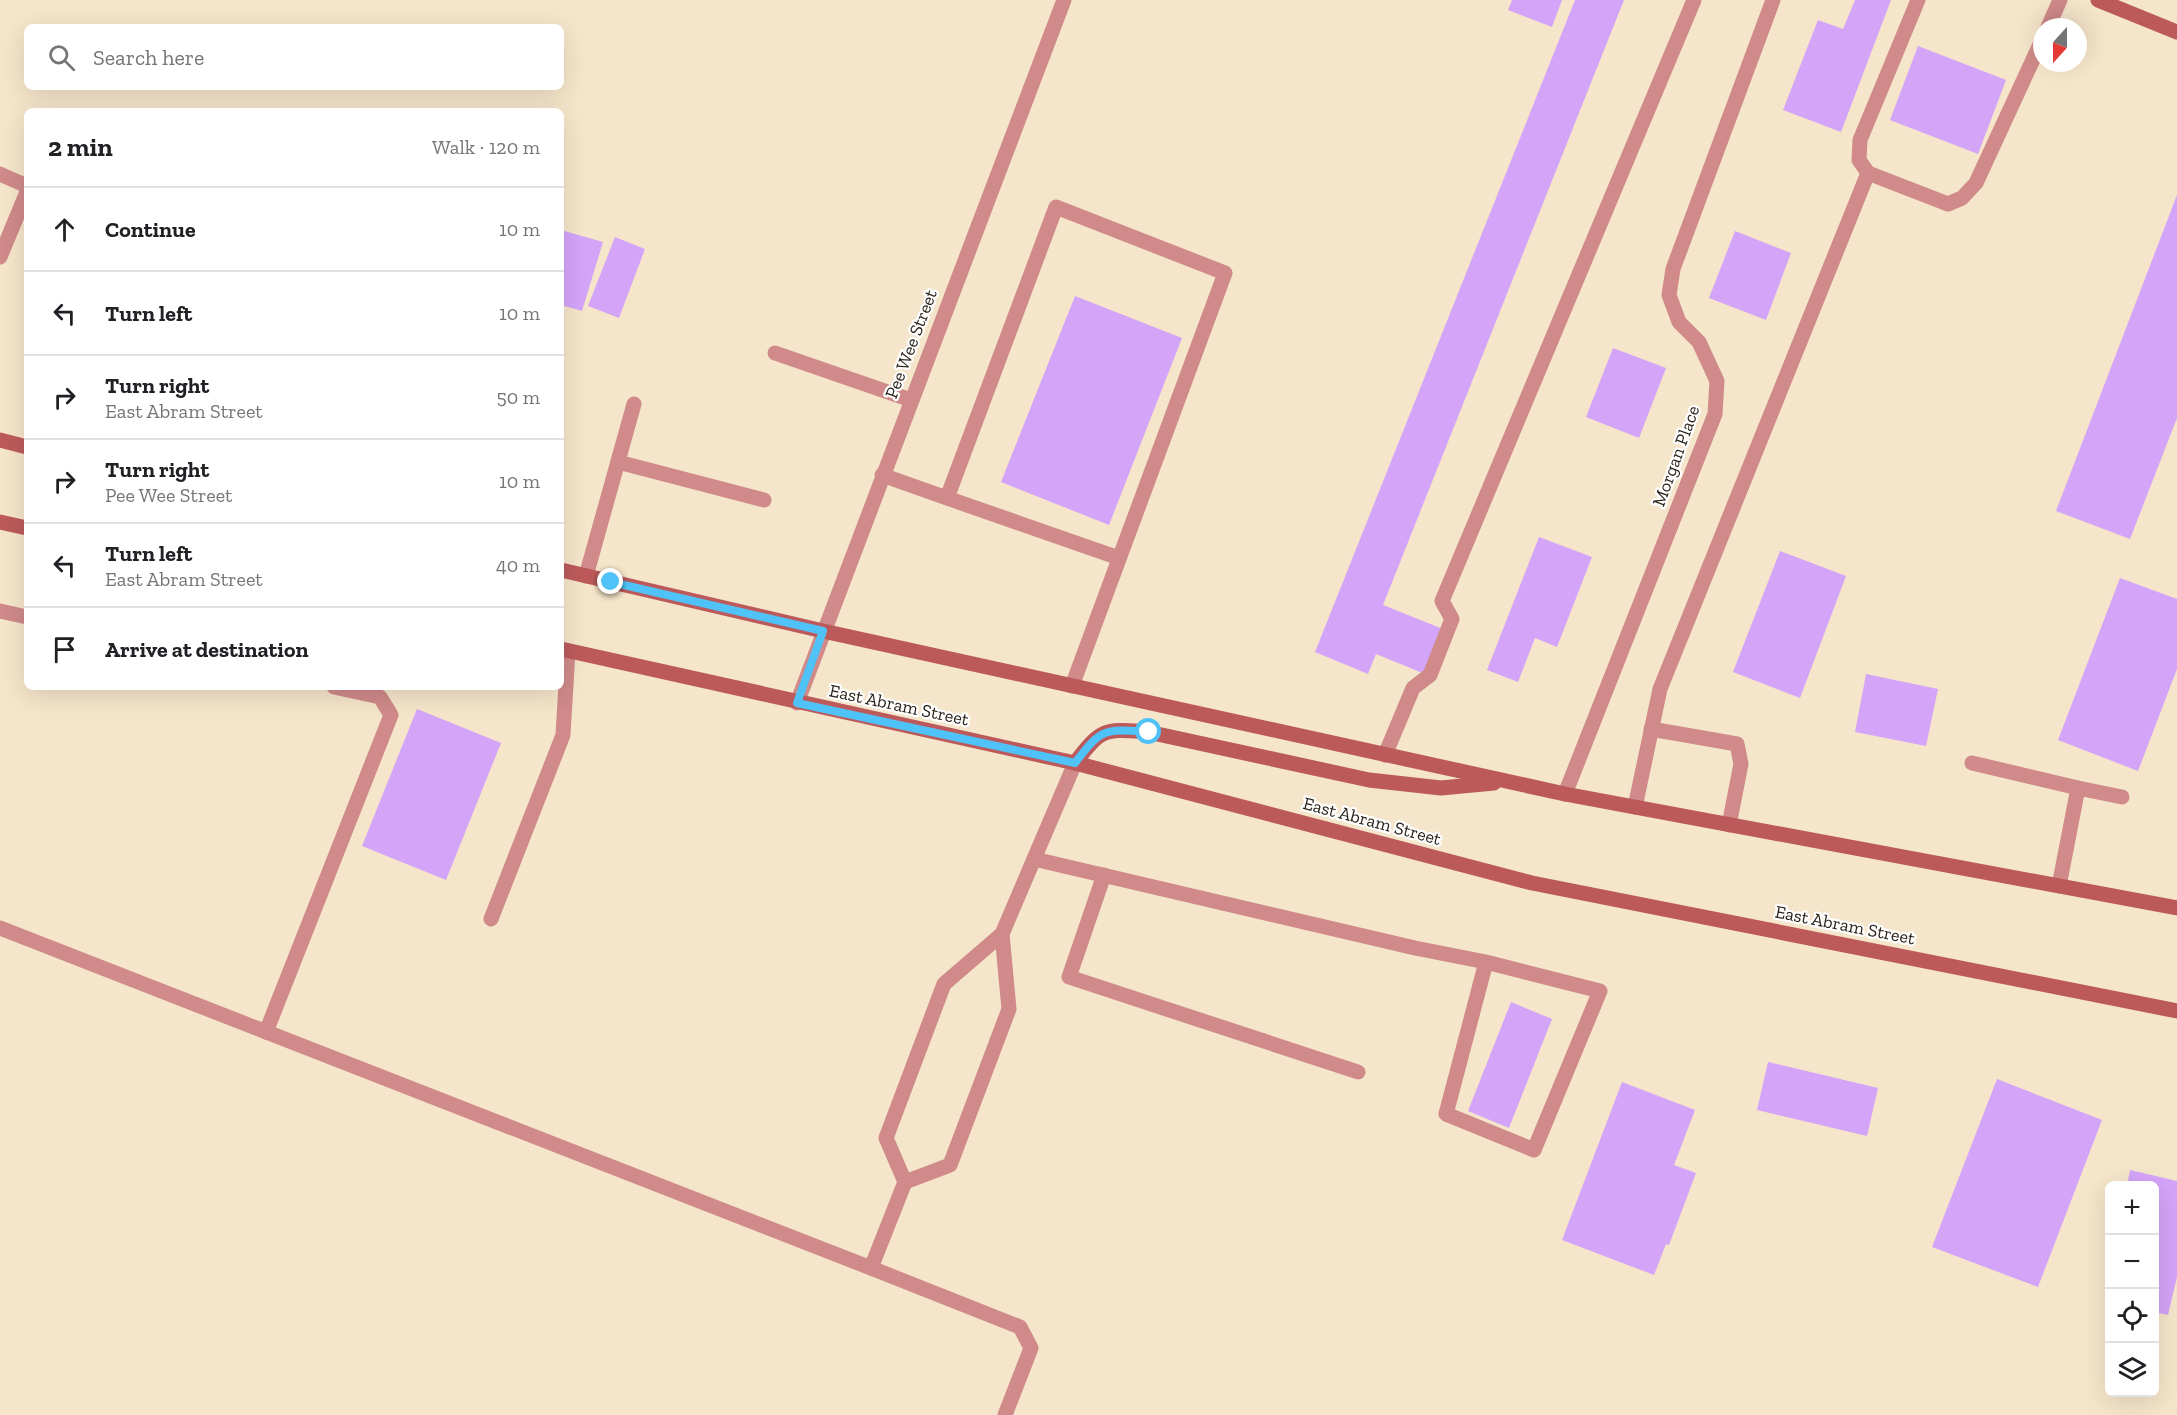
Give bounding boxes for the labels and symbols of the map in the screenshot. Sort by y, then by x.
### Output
north arrow [2033,18,2087,72]
street label: Pee Wee Street [880,286,942,402]
street label: Morgan Place [1648,403,1704,509]
route end [597,568,623,594]
street label: East Abram Street [827,679,971,731]
route start [1135,718,1161,744]
street label: East Abram Street [1301,792,1444,850]
street label: East Abram Street [1773,901,1917,949]

